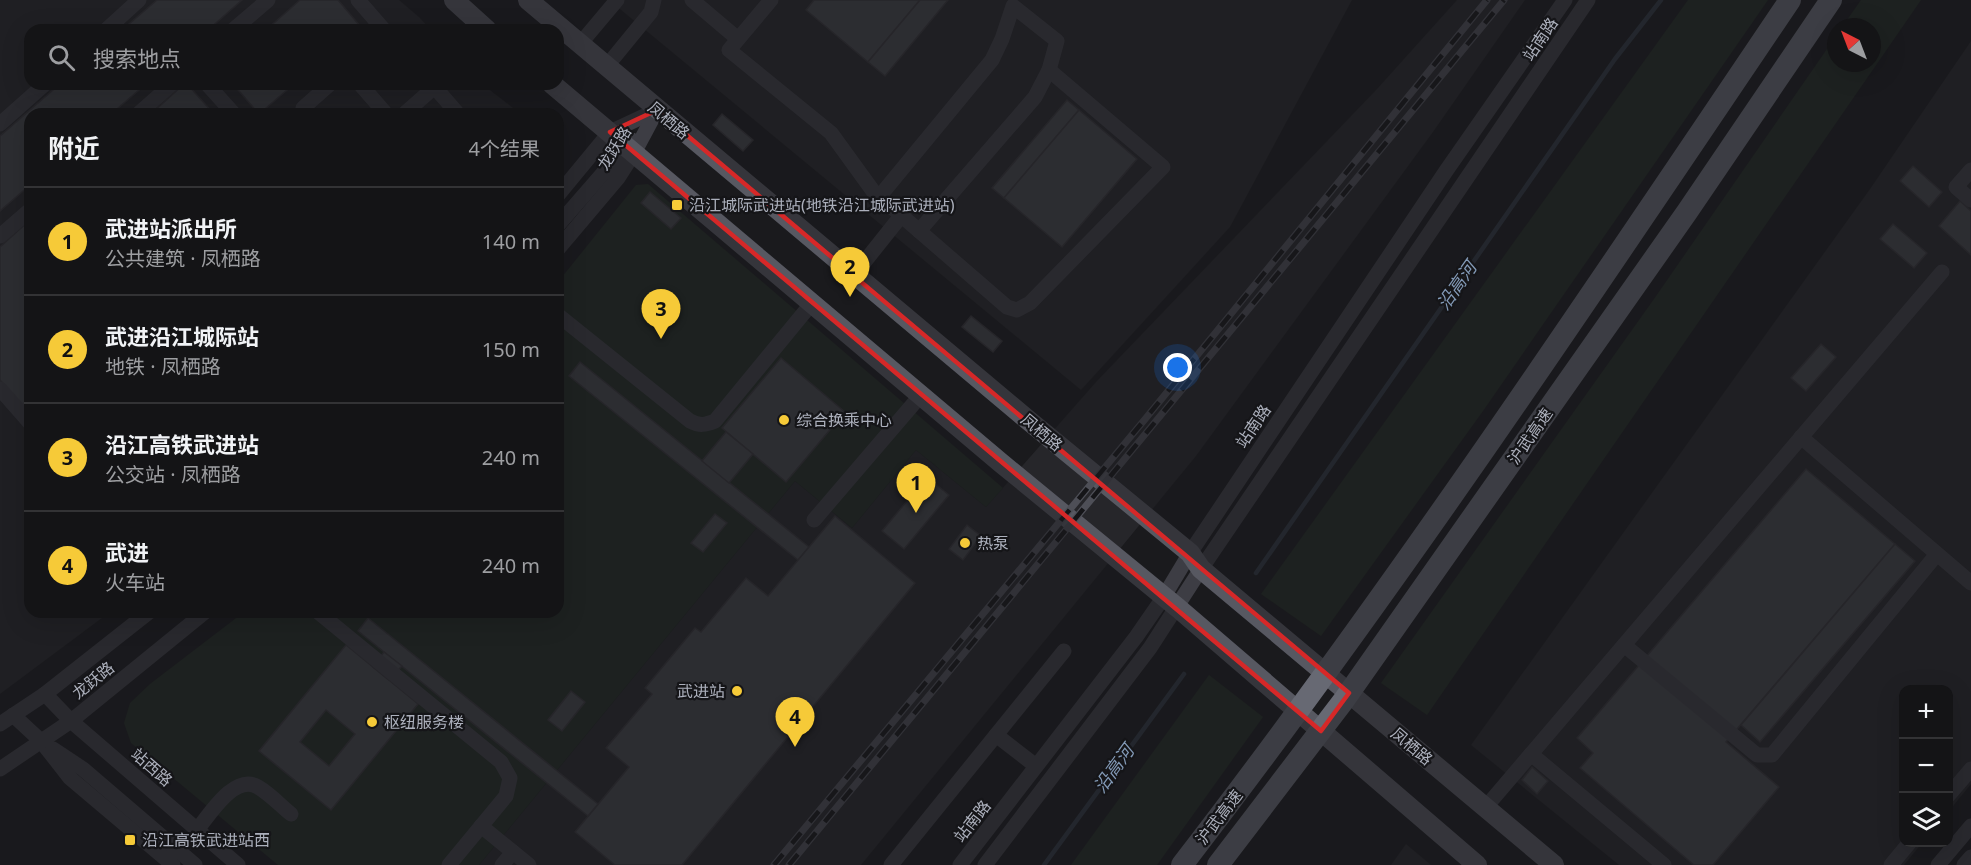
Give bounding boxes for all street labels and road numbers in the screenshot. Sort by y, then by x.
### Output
street label: 站南路 [1517,13,1563,65]
street label: 凤栖路 [644,96,694,144]
street label: 龙跃路 [592,122,636,174]
street label: 站南路 [1230,400,1276,452]
street label: 沪武高速 [1503,403,1557,469]
street label: 凤栖路 [1017,408,1067,456]
street label: 龙跃路 [67,656,119,704]
street label: 凤栖路 [1387,722,1437,770]
street label: 站西路 [127,743,177,791]
street label: 沪武高速 [1191,785,1247,849]
street label: 站南路 [949,795,995,847]

